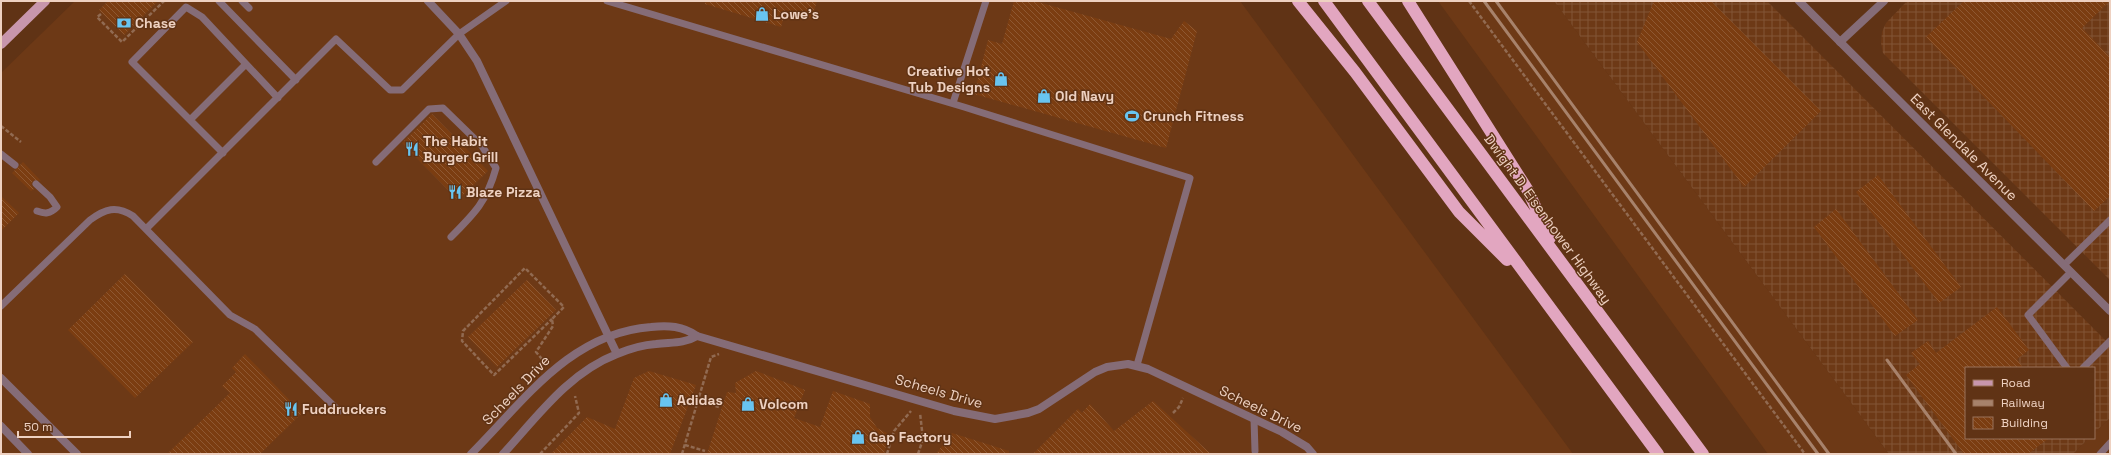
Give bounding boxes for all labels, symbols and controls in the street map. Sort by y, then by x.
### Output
place label: Lowe's [773,5,819,23]
shop icon: Lowe's [754,6,770,22]
place label: Chase [135,14,176,32]
bank icon: Chase [116,15,132,31]
place label: Creative Hot Tub Designs [907,62,990,96]
shop icon: Creative Hot Tub Designs [993,71,1009,87]
place label: Old Navy [1055,87,1114,105]
shop icon: Old Navy [1036,88,1052,104]
street label: East Glendale Avenue [1907,90,2021,204]
place label: Crunch Fitness [1143,107,1244,125]
sports icon: Crunch Fitness [1124,108,1140,124]
street label: Dwight D. Eisenhower Highway [1480,131,1616,307]
place label: The Habit Burger Grill [423,132,498,166]
restaurant icon: The Habit Burger Grill [404,141,420,157]
place label: Blaze Pizza [466,183,541,201]
restaurant icon: Blaze Pizza [447,184,463,200]
street label: Scheels Drive [478,351,554,429]
legend [1965,367,2095,439]
street label: Scheels Drive [893,370,985,412]
text: Road [2001,375,2030,391]
street label: Scheels Drive [1217,381,1305,437]
place label: Adidas [677,391,723,409]
shop icon: Adidas [658,392,674,408]
place label: Volcom [759,395,808,413]
text: Railway [2001,395,2045,411]
shop icon: Volcom [740,396,756,412]
place label: Fuddruckers [302,400,387,418]
restaurant icon: Fuddruckers [283,401,299,417]
scale bar [18,413,130,439]
text: Building [2001,415,2048,431]
text: 50 m [24,419,52,435]
place label: Gap Factory [869,428,951,446]
shop icon: Gap Factory [850,429,866,445]

